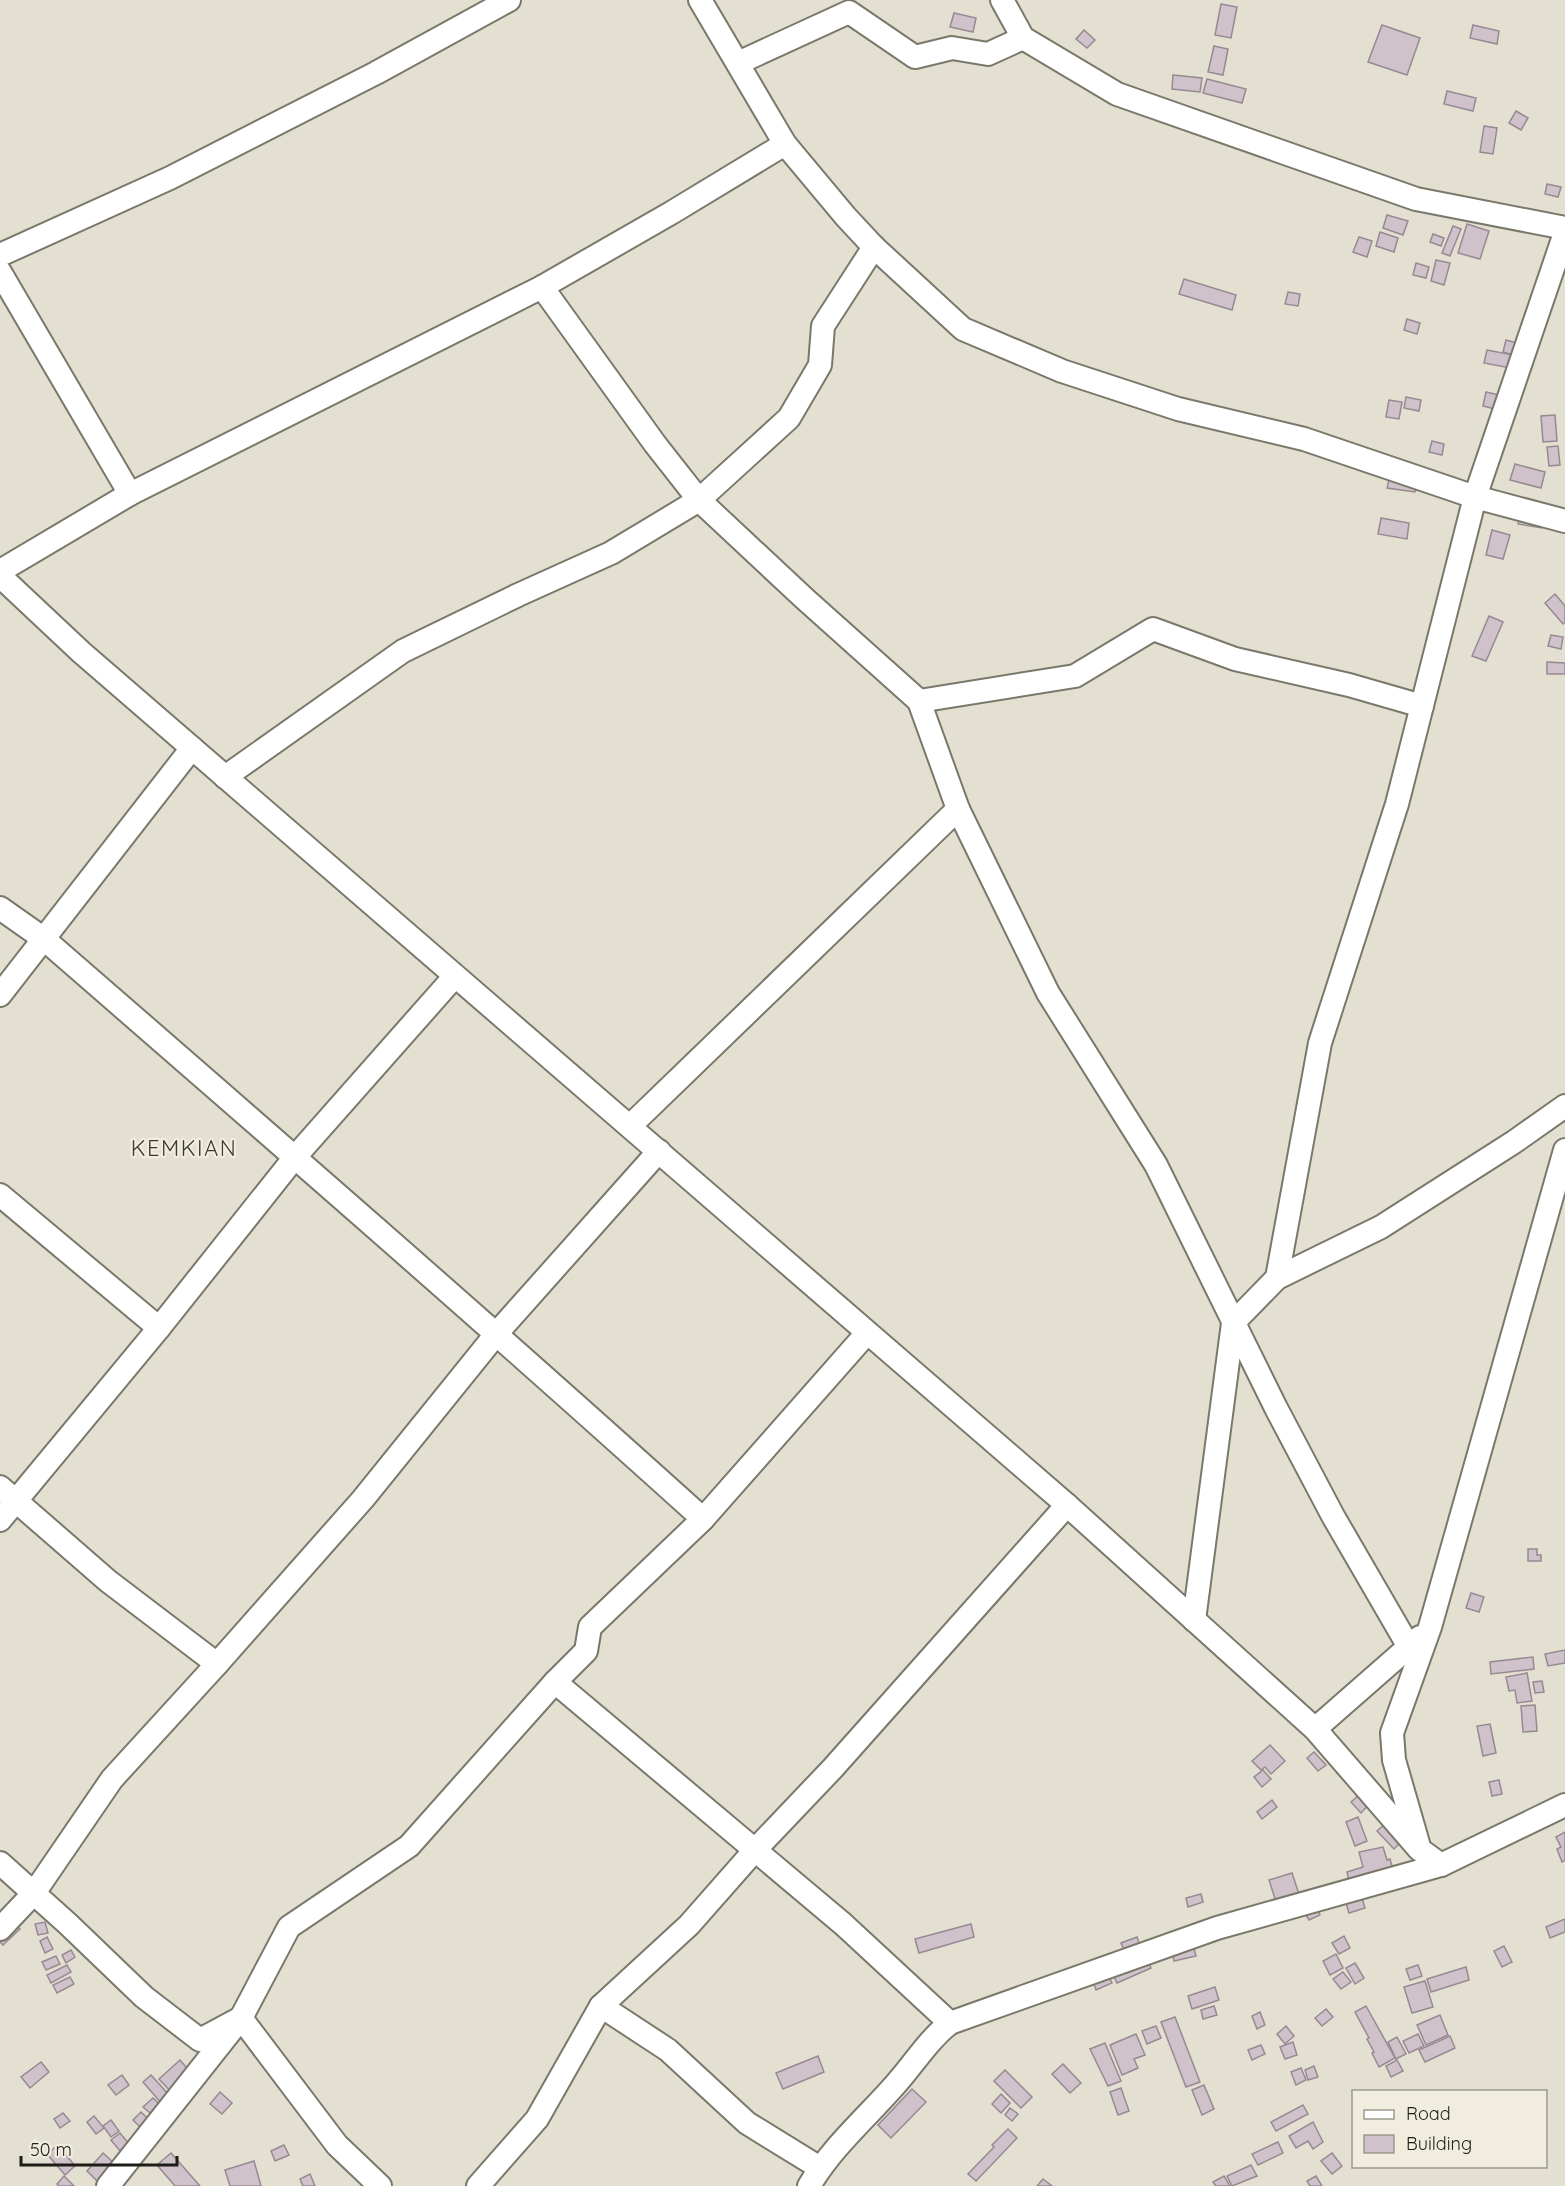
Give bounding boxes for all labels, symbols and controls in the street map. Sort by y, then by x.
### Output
district label: KEMKIAN [131,1134,237,1162]
legend [1352,2090,1547,2168]
text: Road [1406,2102,1451,2125]
scale bar [21,2129,177,2167]
text: Building [1406,2132,1472,2155]
text: 50 m [30,2138,72,2161]

